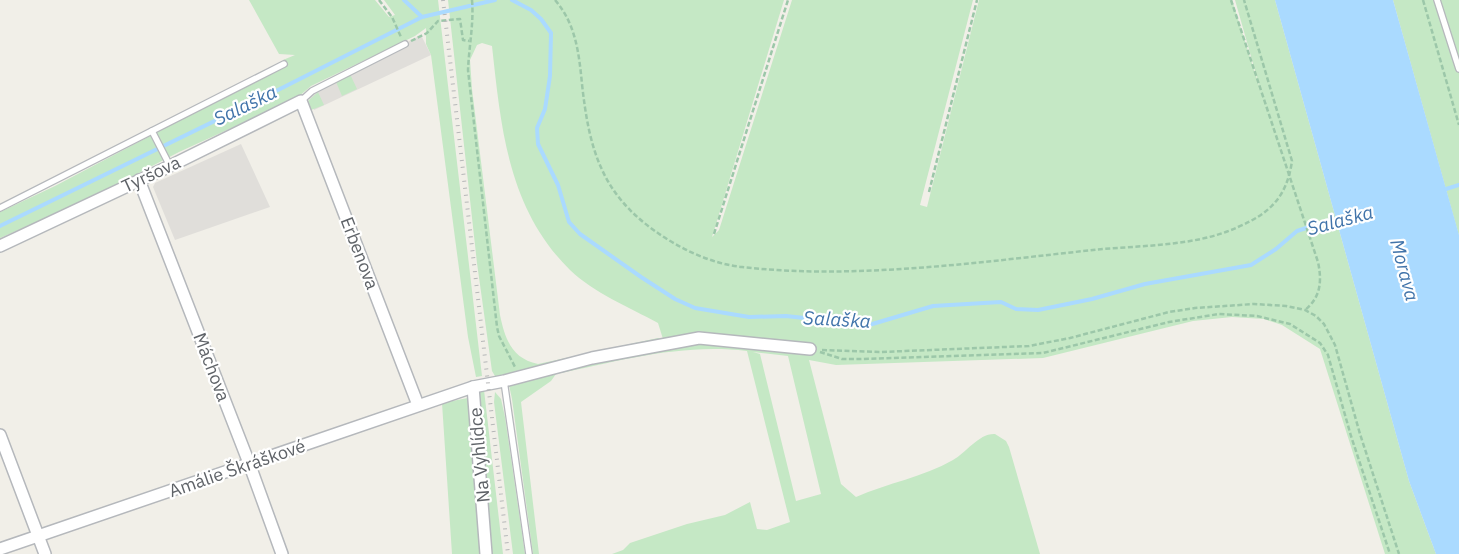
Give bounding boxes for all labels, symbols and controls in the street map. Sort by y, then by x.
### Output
water label: Salaška [209,79,281,131]
street label: Tyršova [118,150,184,198]
water label: Salaška [1304,200,1376,240]
street label: Erbenova [336,213,384,293]
water label: Morava [1385,236,1425,304]
water label: Salaška [803,305,871,333]
street label: Máchova [188,329,236,405]
street label: Na Vyhlídce [463,406,495,503]
street label: Amálie Škráškové [165,433,308,502]

